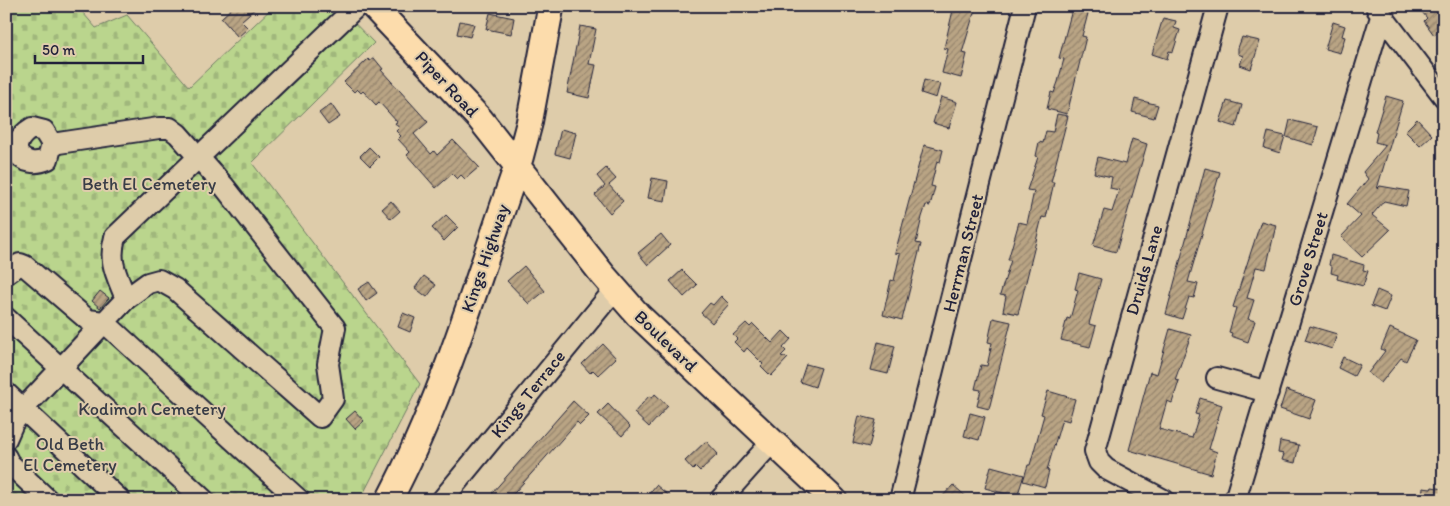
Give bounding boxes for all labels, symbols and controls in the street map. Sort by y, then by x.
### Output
scale bar [35,32,142,64]
text: 50 m [42,41,75,59]
street label: Piper Road [411,46,484,122]
park label: Beth El Cemetery [82,173,217,195]
street label: Herrman Street [938,191,988,314]
street label: Kings Highway [456,200,514,315]
street label: Grove Street [1283,209,1333,309]
street label: Druids Lane [1121,222,1167,318]
street label: Boulevard [630,306,702,376]
street label: Kings Terrace [486,346,570,442]
park label: Kodimoh Cemetery [78,398,226,420]
park label: Old Beth El Cemetery [23,433,117,476]

